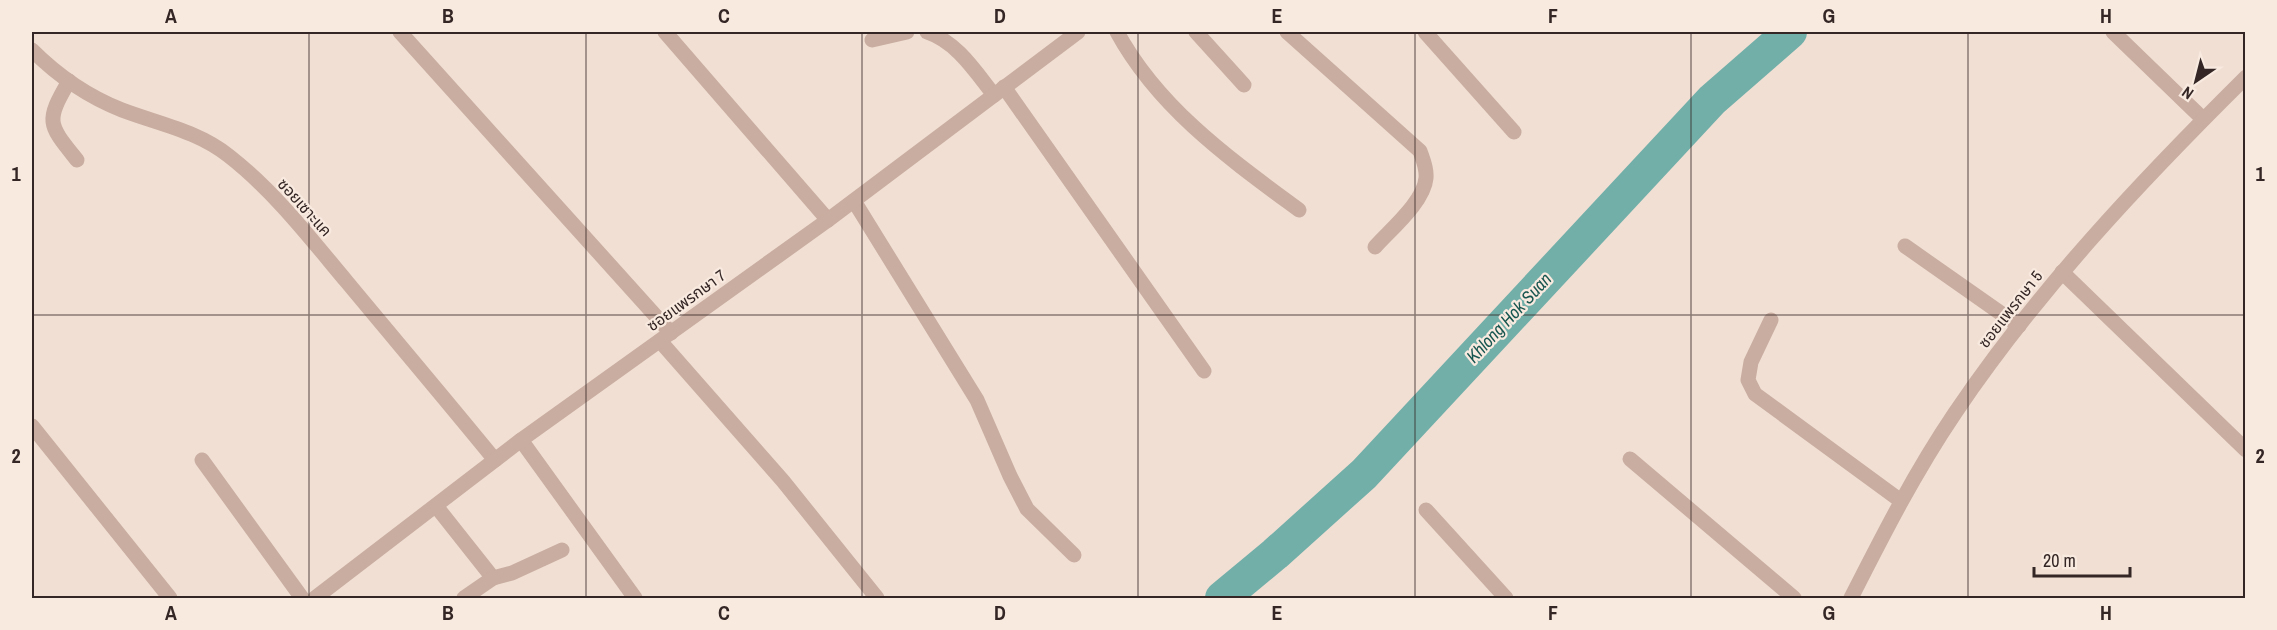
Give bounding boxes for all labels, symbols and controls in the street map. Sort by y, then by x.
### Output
text: A [165,2,177,29]
text: B [442,2,454,29]
text: C [718,2,730,29]
text: D [994,2,1006,29]
text: E [1272,2,1283,29]
text: F [1548,2,1558,29]
text: G [1823,2,1835,29]
text: H [2100,2,2112,29]
north arrow [2166,51,2226,111]
text: N [2177,82,2198,105]
text: 1 [11,160,21,187]
text: 1 [2255,160,2265,187]
street label: ซอยเซาะแค [273,173,337,241]
street label: ซอยแพรกษา 7 [642,264,730,336]
street label: ซอยแพรกษา 5 [1973,266,2047,352]
water label: Khlong Hok Suan [1460,267,1557,368]
text: 2 [11,442,21,469]
text: 2 [2255,442,2265,469]
scale bar [2034,540,2130,578]
text: 20 m [2043,548,2076,573]
text: A [165,599,177,626]
text: B [442,599,454,626]
text: C [718,599,730,626]
text: D [994,599,1006,626]
text: E [1272,599,1283,626]
text: F [1548,599,1558,626]
text: G [1823,599,1835,626]
text: H [2100,599,2112,626]

